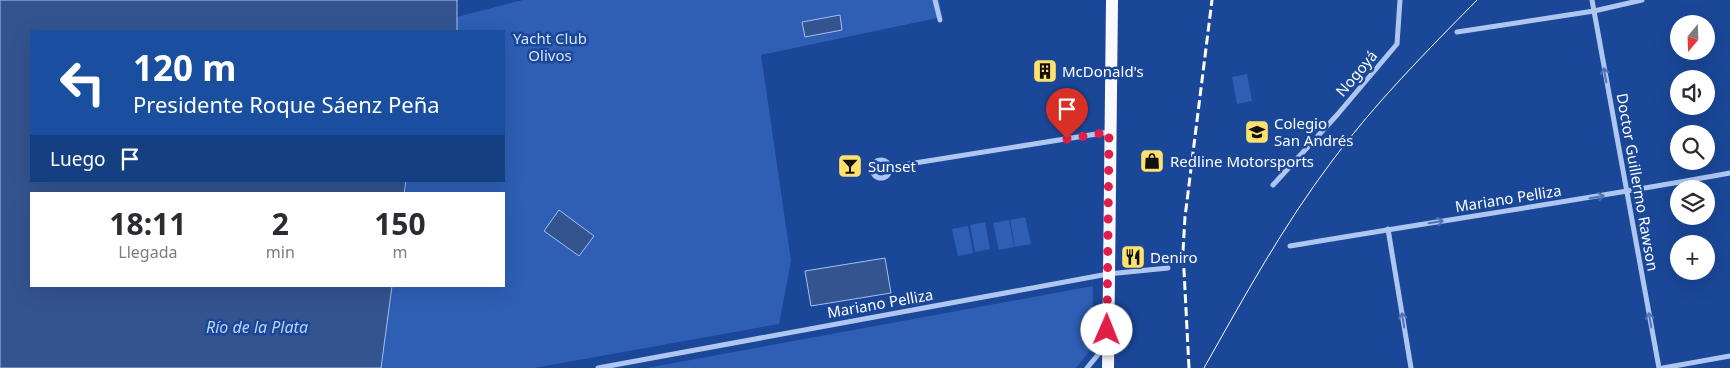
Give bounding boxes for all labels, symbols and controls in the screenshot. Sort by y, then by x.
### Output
north arrow [1670,15,1715,60]
map controls [1670,15,1715,280]
park label: Yacht Club Olivos [513,28,587,65]
text: 120 m [133,44,236,91]
street label: Nogoyá [1331,46,1381,100]
icon: left [50,50,115,115]
building icon: McDonald's [1032,58,1058,84]
place label: McDonald's [1062,61,1144,81]
one-way arrow [1600,68,1610,84]
button: sound [1670,70,1715,115]
pin [1046,88,1088,139]
text: Presidente Roque Sáenz Peña [133,89,440,119]
street label: Doctor Guillermo Rawson [1612,91,1664,273]
icon: arrive [1053,95,1081,123]
place label: Colegio San Andrés [1274,113,1353,150]
school or university icon: Colegio San Andrés [1244,119,1270,145]
button: search [1670,125,1715,170]
icon: arrive [116,145,144,173]
text: Luego [50,146,106,172]
shop icon: Redline Motorsports [1139,148,1165,174]
place label: Redline Motorsports [1170,151,1314,171]
bar icon: Sunset [837,153,863,179]
place label: Sunset [868,156,916,176]
street label: Mariano Pelliza [1453,180,1563,216]
button: layers [1670,180,1715,225]
one-way arrow [1589,192,1605,202]
text: 18:11 [109,203,186,244]
text: 2 [272,203,289,244]
text: 150 [374,203,426,244]
one-way arrow [1428,216,1444,226]
button: + [1670,235,1715,280]
text: Llegada [118,241,177,263]
text: min [266,241,295,263]
text: m [392,241,407,263]
restaurant icon: Deniro [1120,244,1146,270]
place label: Deniro [1150,247,1198,267]
street label: Mariano Pelliza [825,284,935,322]
position arrow [1080,303,1132,355]
one-way arrow [1398,312,1408,328]
one-way arrow [1645,312,1654,328]
water label: Río de la Plata [206,316,308,338]

